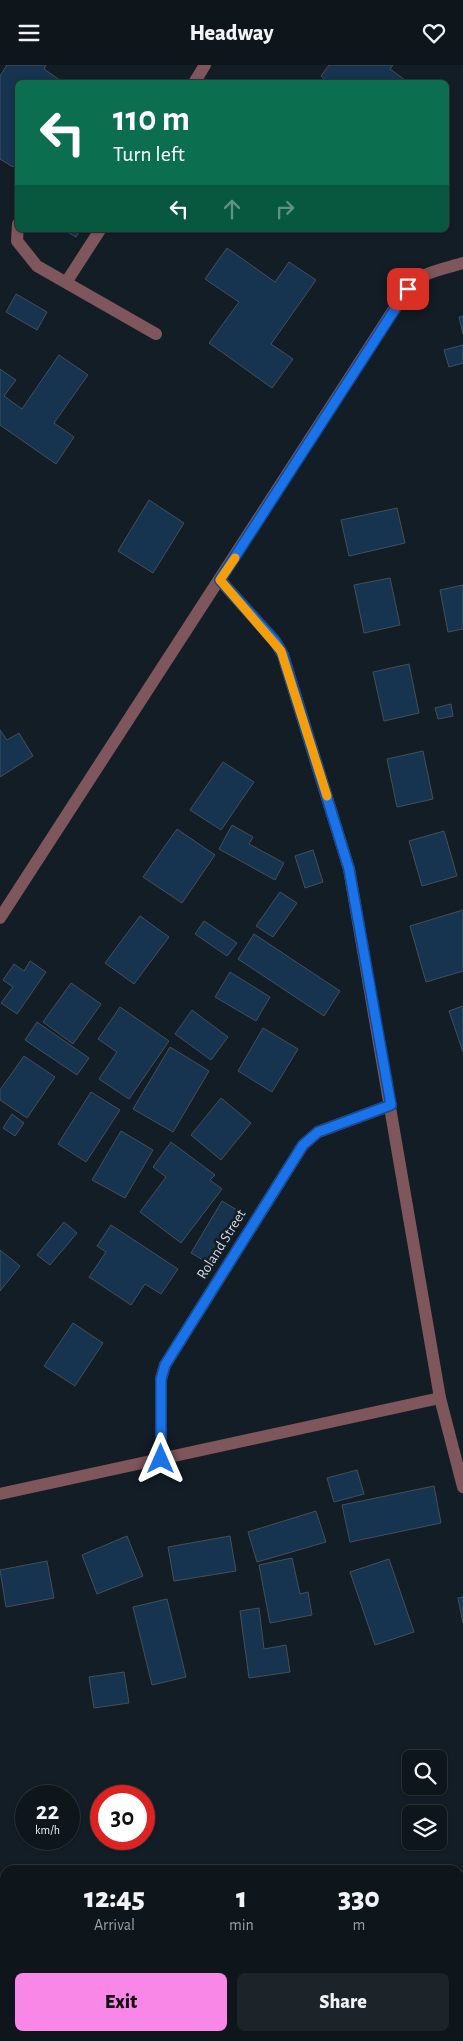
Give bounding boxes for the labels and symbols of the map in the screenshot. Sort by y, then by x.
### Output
pin [387,268,429,310]
street label: Roland Street [194,1207,249,1282]
position arrow [134,1432,186,1484]
speed limit sign: 30 [90,1785,155,1850]

